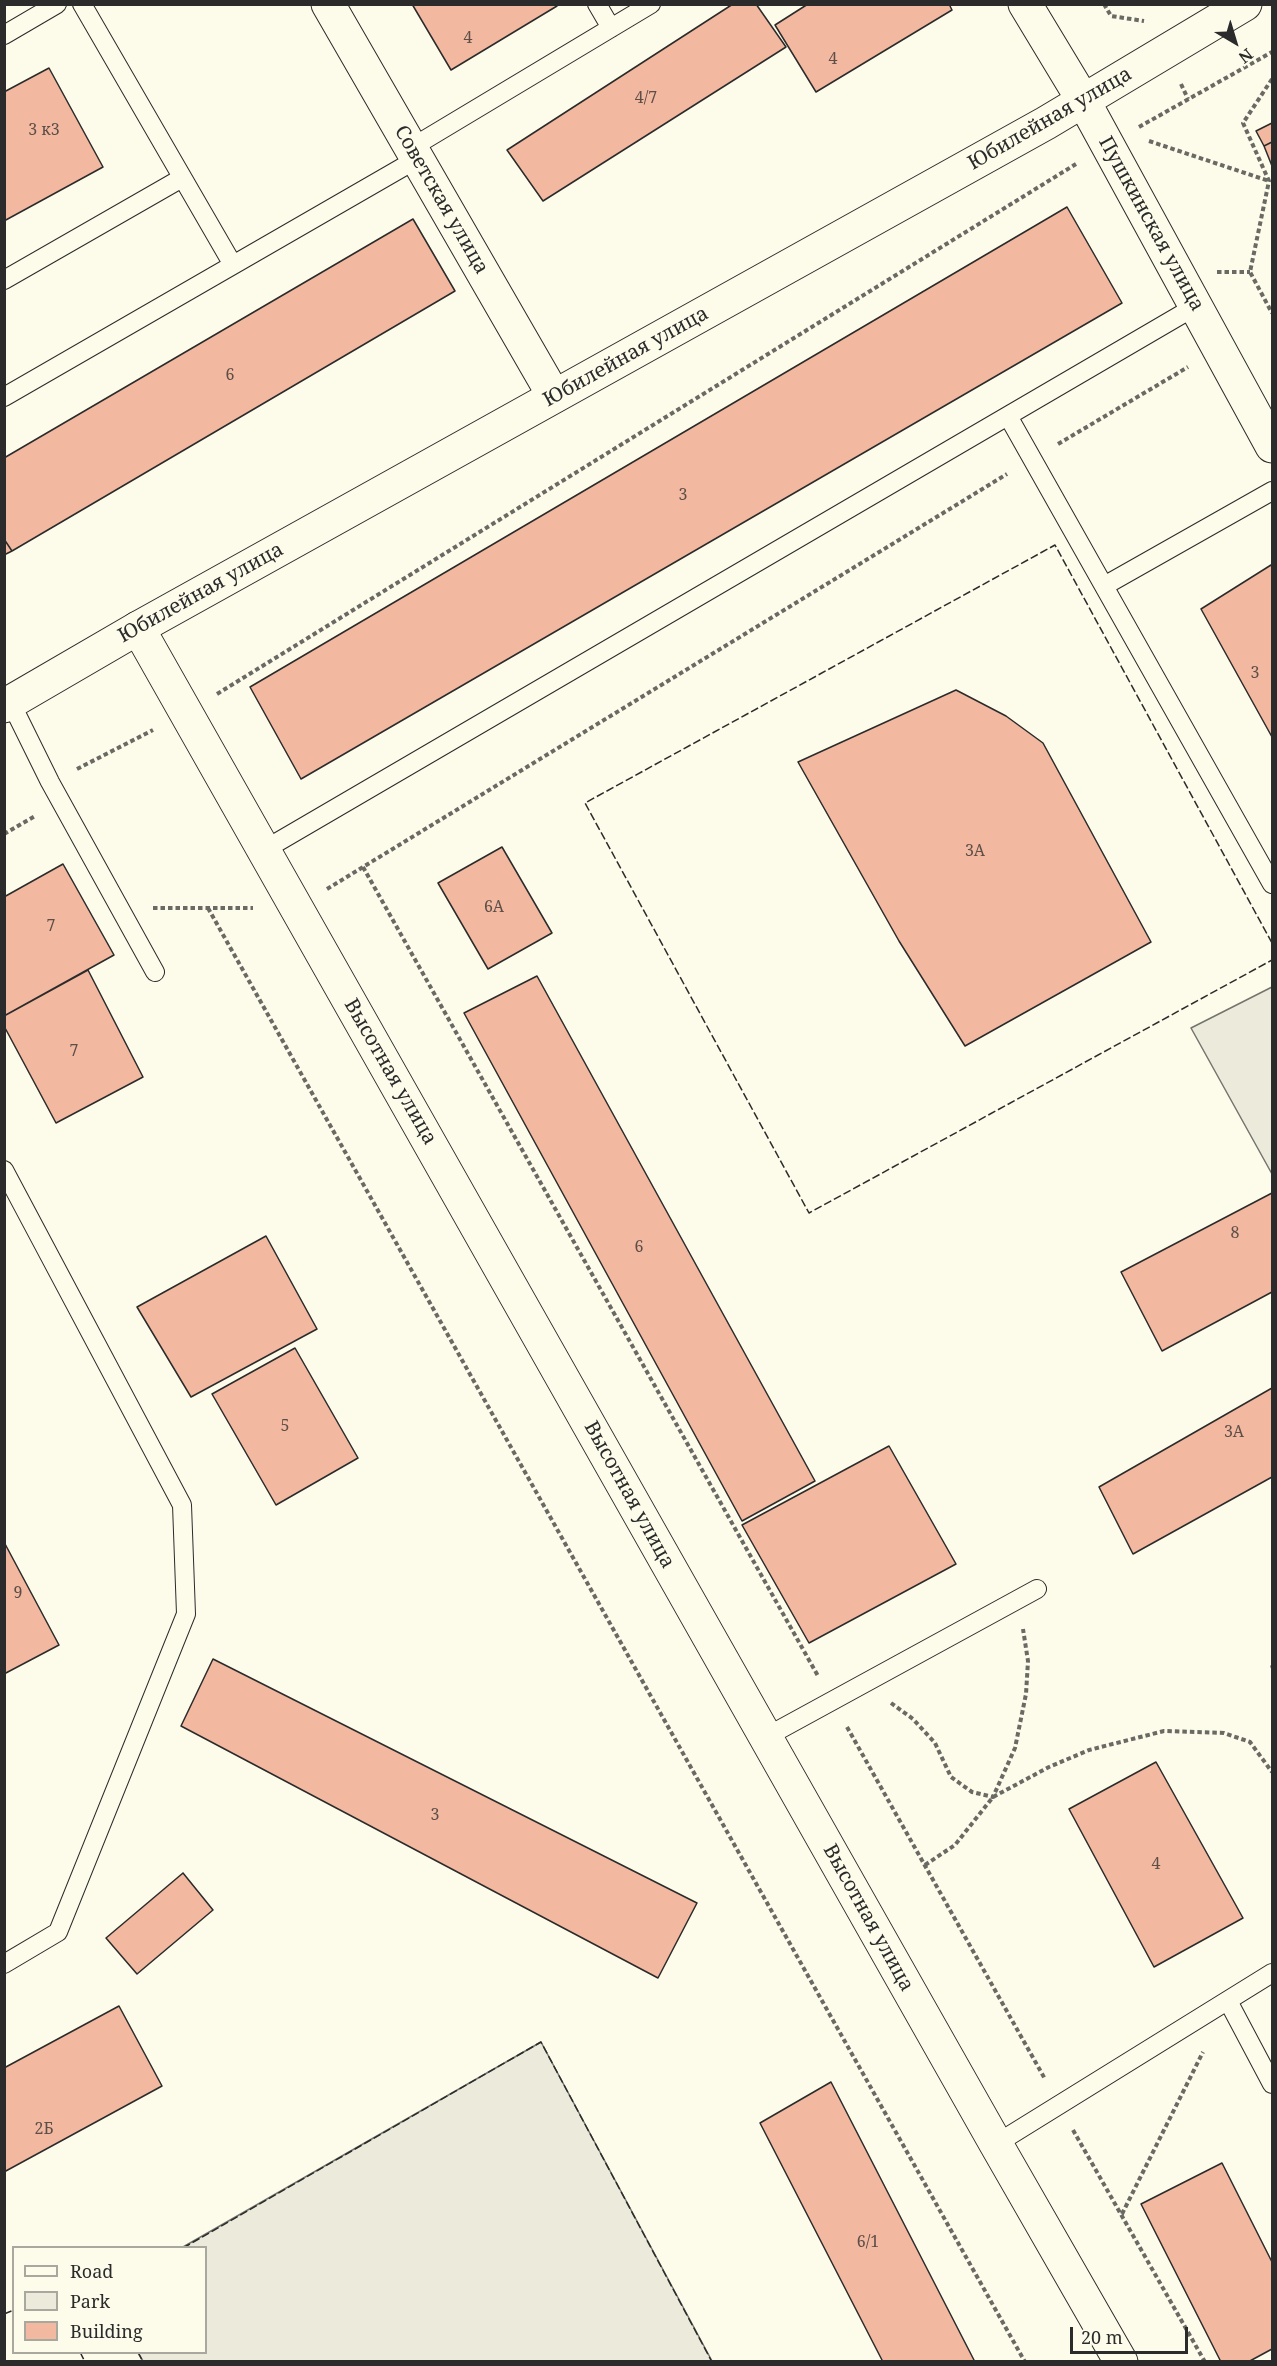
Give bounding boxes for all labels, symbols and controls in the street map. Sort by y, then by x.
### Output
north arrow [1205,12,1265,72]
house number: 4 [464,28,472,48]
text: N [1234,44,1258,69]
house number: 4 [829,49,837,69]
street label: Юбилейная улица [964,62,1136,176]
house number: 4/7 [635,88,657,108]
house number: 3 к3 [28,120,60,140]
street label: Советская улица [389,121,493,279]
street label: Пушкинская улица [1093,132,1209,316]
street label: Юбилейная улица [539,302,713,412]
house number: 6 [226,365,234,385]
house number: 3 [679,485,687,505]
street label: Юбилейная улица [114,538,288,648]
house number: 3 [1251,663,1259,683]
house number: 3А [965,841,985,861]
house number: 6А [484,897,504,917]
house number: 7 [47,916,55,936]
street label: Высотная улица [338,995,442,1149]
house number: 7 [70,1041,78,1061]
house number: 8 [1231,1223,1239,1243]
house number: 6 [635,1237,643,1257]
house number: 5 [281,1416,289,1436]
street label: Высотная улица [579,1417,679,1573]
house number: 3А [1224,1422,1244,1442]
house number: 9 [14,1583,22,1603]
house number: 3 [431,1805,439,1825]
street label: Высотная улица [818,1840,918,1996]
house number: 4 [1152,1854,1160,1874]
house number: 2Б [34,2119,54,2139]
house number: 6/1 [857,2232,879,2252]
legend [12,2246,207,2354]
text: Road [70,2259,113,2283]
text: Park [70,2289,110,2313]
scale bar [1073,2315,1192,2353]
text: Building [70,2319,143,2343]
text: 20 m [1081,2325,1123,2349]

